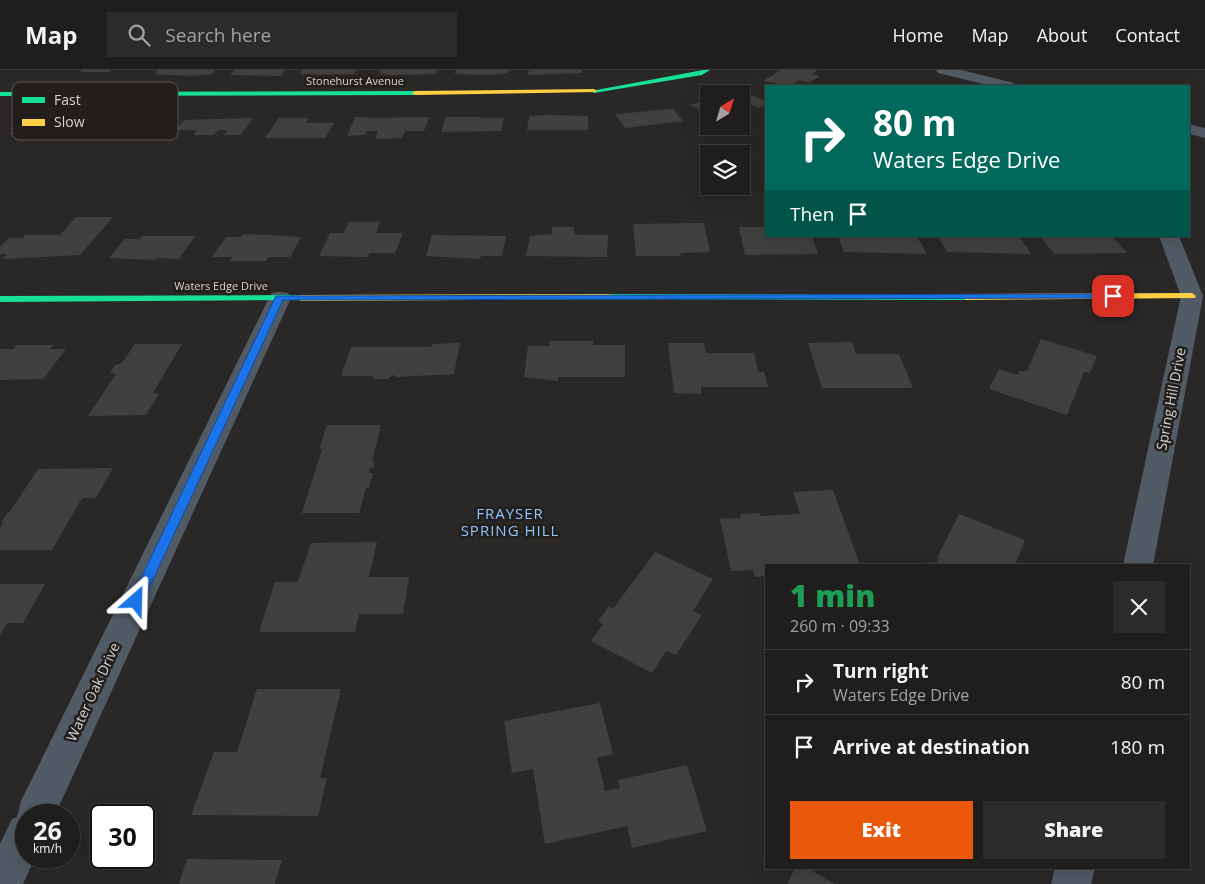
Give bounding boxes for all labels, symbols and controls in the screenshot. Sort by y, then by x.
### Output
search box [107,12,457,57]
text: Map [25,18,77,51]
icon: search [125,21,153,49]
text: Search here [165,22,271,48]
text: Home [893,23,943,47]
text: Map [971,23,1009,47]
text: About [1037,23,1087,47]
text: Contact [1115,23,1180,47]
street label: Stonehurst Avenue [306,73,404,88]
legend [12,82,178,140]
north arrow [700,85,750,135]
map controls [700,85,750,195]
text: Fast [54,90,81,109]
text: 80 m [873,99,956,146]
icon: right [790,105,855,170]
text: Slow [54,112,85,131]
text: Waters Edge Drive [873,144,1060,174]
button: layers [700,145,750,195]
icon: arrive [844,200,872,228]
text: Then [790,201,834,227]
pin [1092,275,1134,317]
street label: Waters Edge Drive [174,278,268,293]
icon: arrive [1099,282,1127,310]
street label: Spring Hill Drive [1151,346,1190,452]
district label: FRAYSER SPRING HILL [461,503,559,540]
position arrow [109,574,161,626]
text: 1 min [790,575,875,616]
button: close [1113,581,1165,633]
text: 260 m · 09:33 [790,615,890,637]
street label: Water Oak Drive [61,639,124,744]
text: Turn right [833,658,928,684]
icon: right [790,668,818,696]
text: 80 m [1121,669,1165,695]
text: Waters Edge Drive [833,684,969,706]
icon: arrive [790,733,818,761]
text: Arrive at destination [833,734,1030,760]
text: 180 m [1110,734,1165,760]
button: Exit [790,801,973,859]
button: Share [983,801,1165,859]
speed limit sign: 30 [90,804,155,869]
text: 26 [33,813,62,847]
text: km/h [33,840,62,857]

